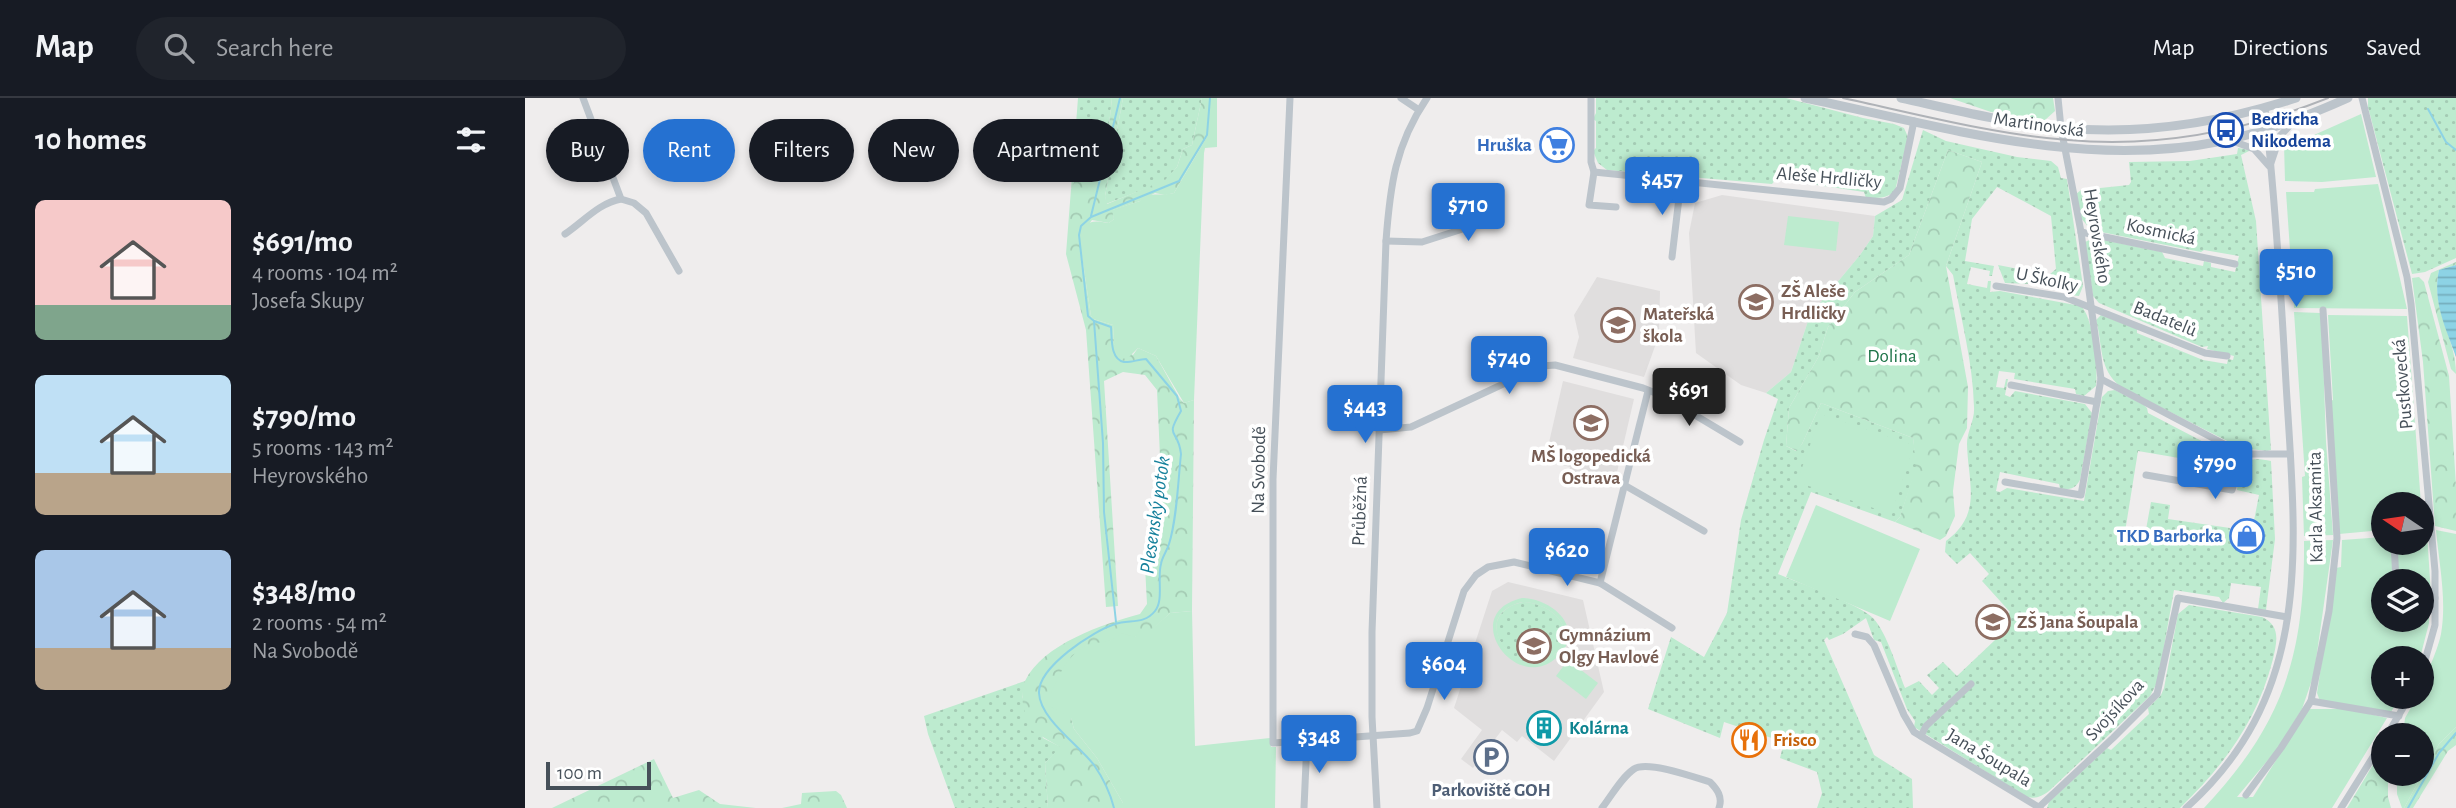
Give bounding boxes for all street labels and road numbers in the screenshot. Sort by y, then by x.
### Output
street label: Martinovská [1993,109,2086,141]
street label: Aleše Hrdličky [1776,164,1882,192]
street label: Heyrovského [2080,187,2114,285]
street label: Kosmická [2125,215,2198,249]
street label: U Školky [2014,262,2080,296]
street label: Badatelů [2131,298,2200,340]
street label: Pustkovecká [2390,338,2416,430]
street label: Na Svobodě [1249,426,1269,514]
street label: Karla Aksamita [2306,451,2326,563]
street label: Průběžná [1349,475,1371,547]
street label: Svojsíkova [2082,675,2148,744]
street label: Jana Šoupala [1943,724,2036,791]

